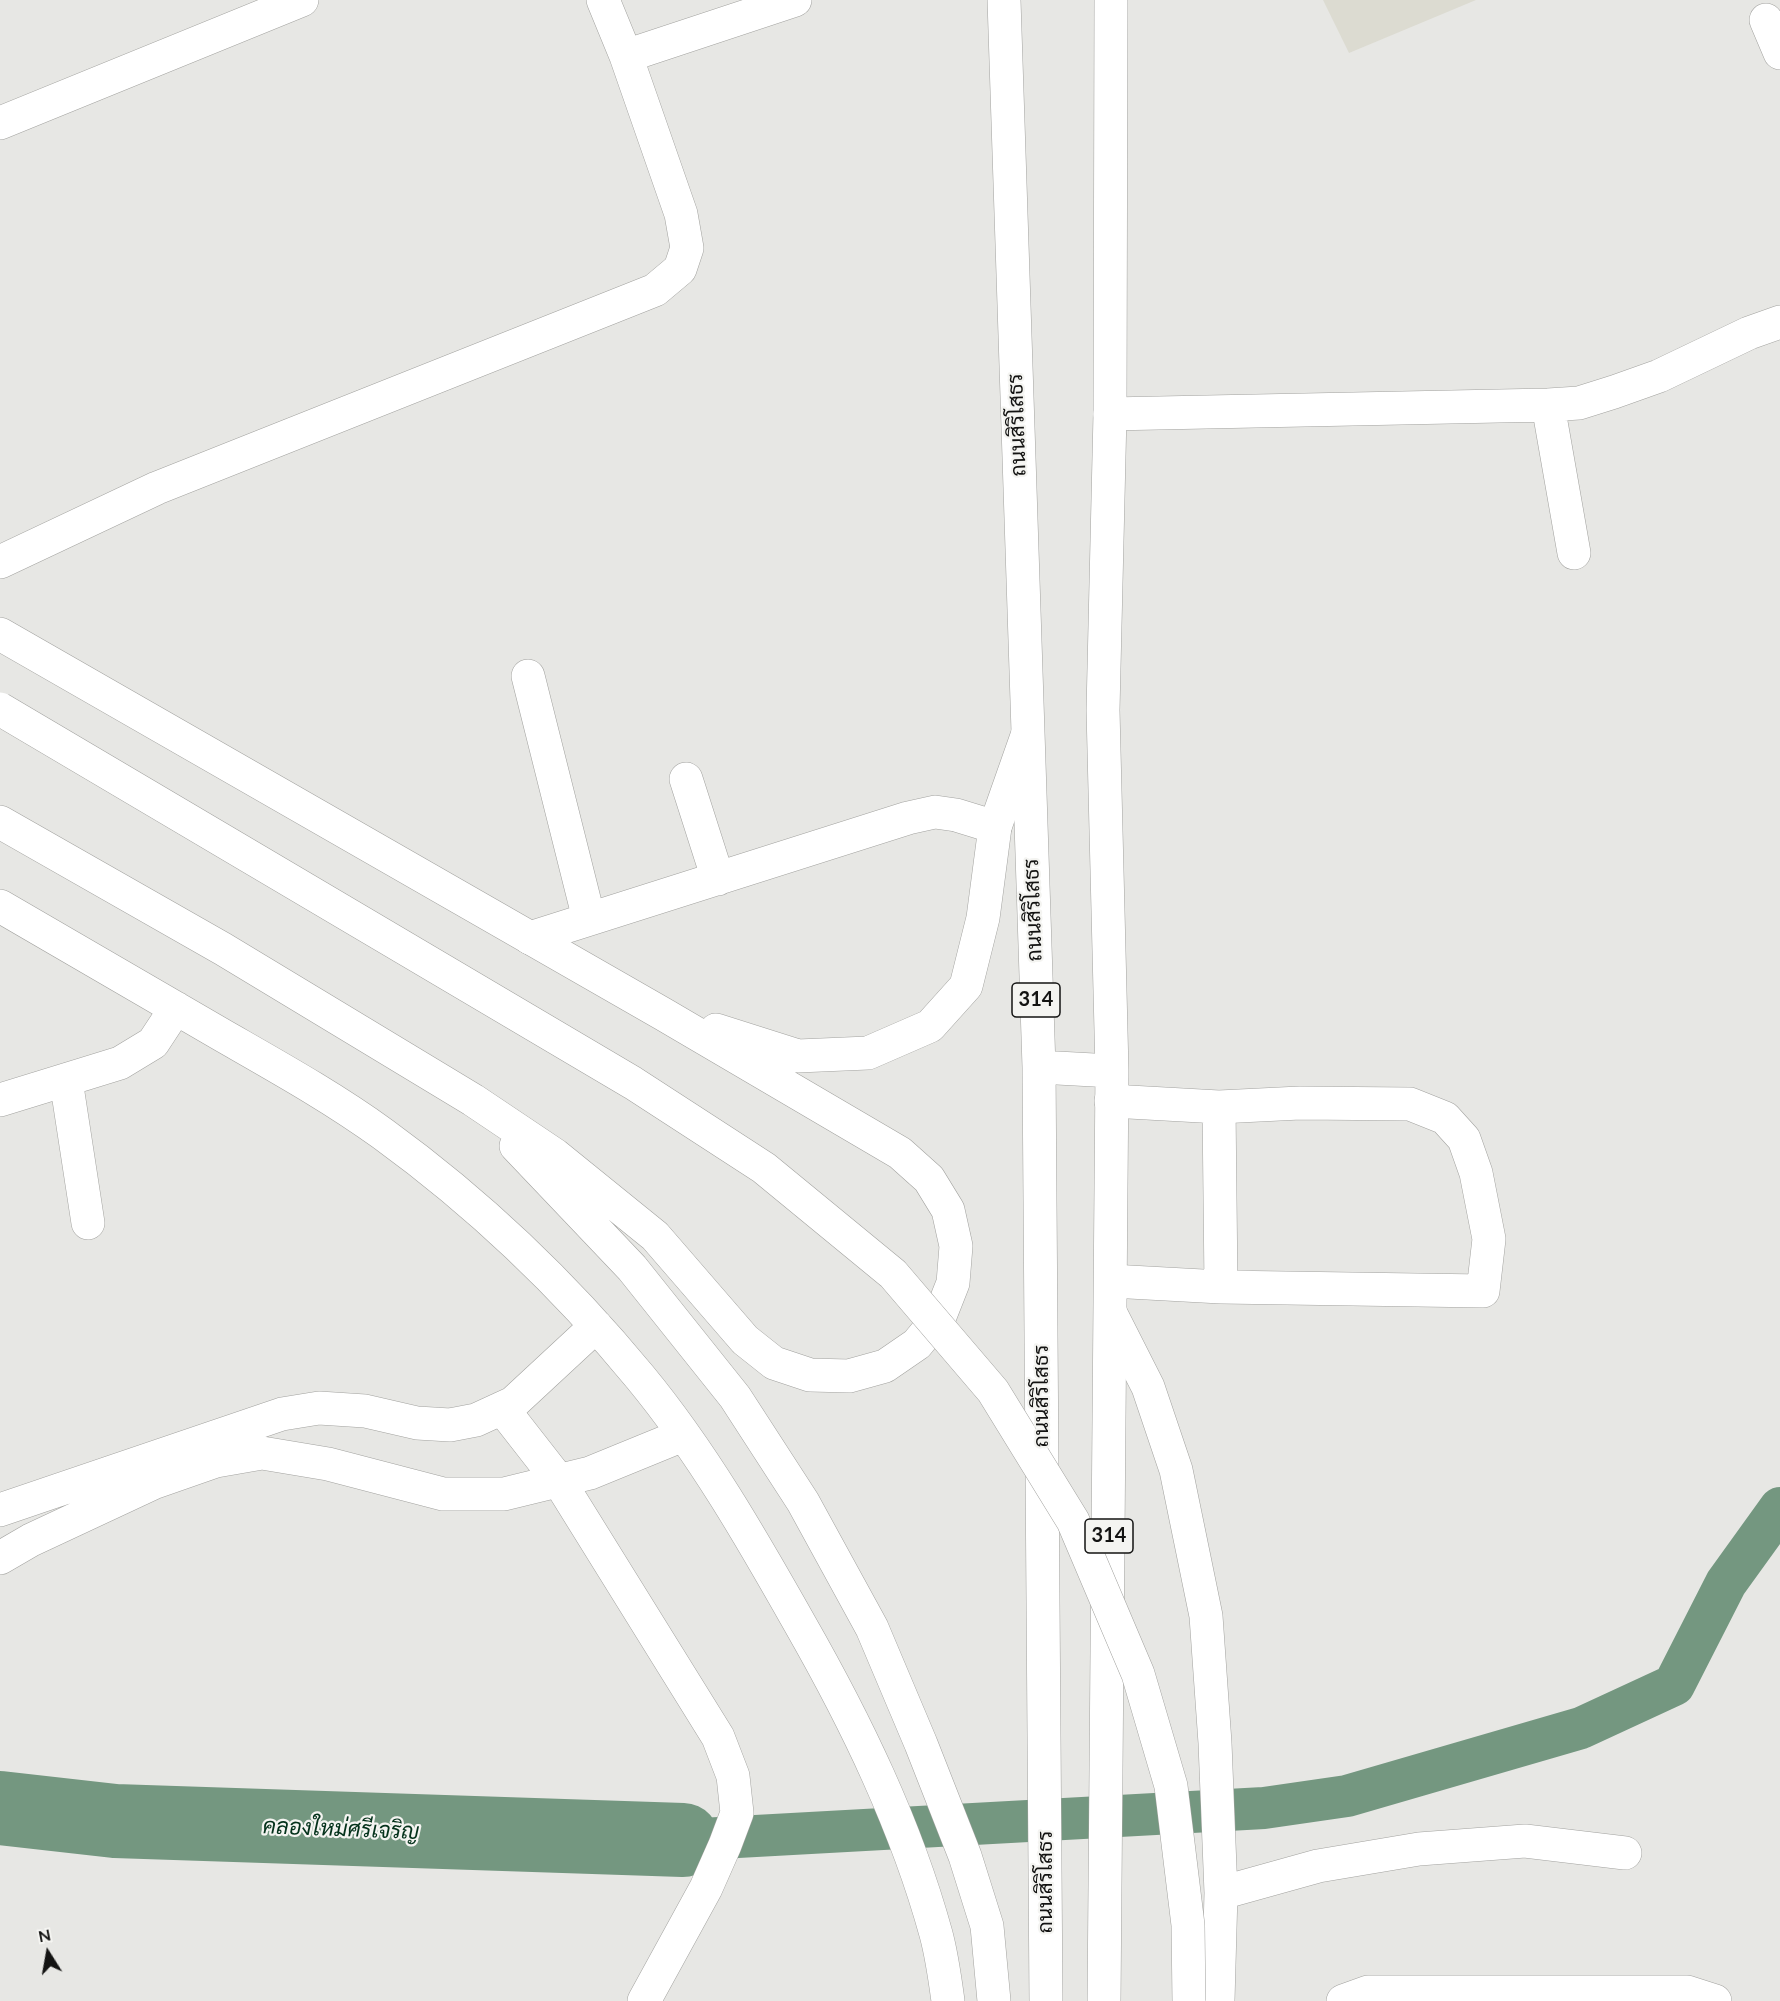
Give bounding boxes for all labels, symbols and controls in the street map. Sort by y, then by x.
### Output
street label: ถนนสิริโสธร [1003,373,1031,477]
street label: ถนนสิริโสธร [1019,858,1047,962]
road number: 314 [1012,983,1060,1017]
street label: ถนนสิริโสธร [1028,1345,1054,1447]
road number: 314 [1085,1519,1133,1553]
water label: คลองใหม่ศรีเจริญ [262,1813,420,1845]
street label: ถนนสิริโสธร [1032,1831,1058,1933]
north arrow [18,1923,78,1983]
text: N [37,1924,52,1945]

